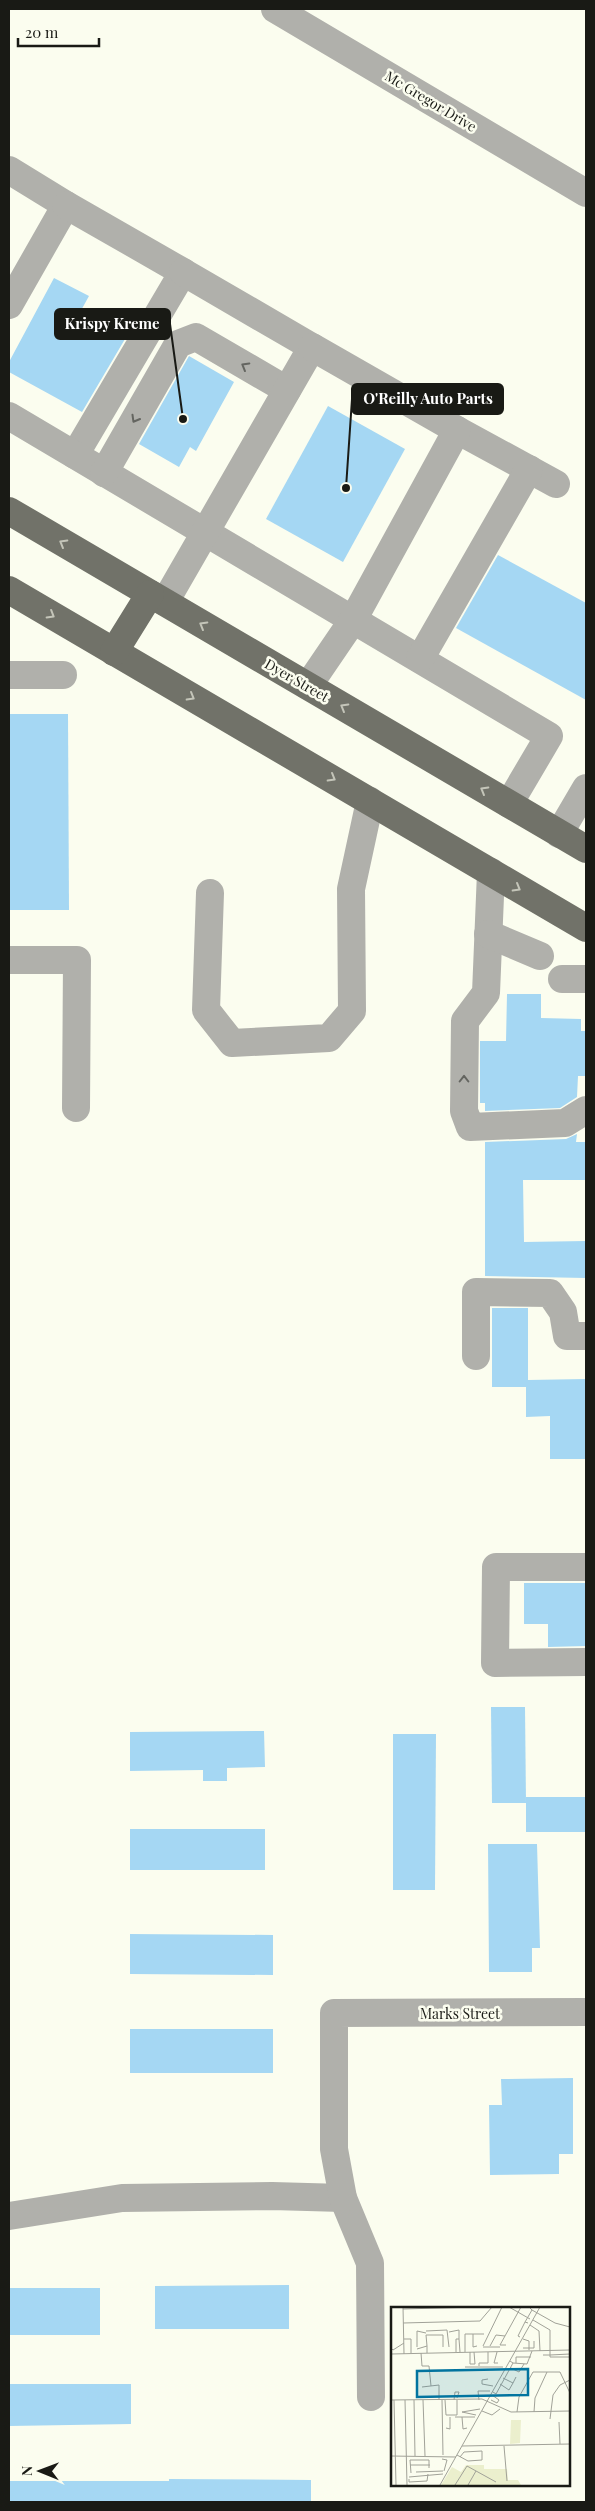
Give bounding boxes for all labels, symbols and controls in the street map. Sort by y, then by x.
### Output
scale bar [18,15,99,47]
text: 20 m [25,22,59,42]
street label: Mc Gregor Drive [382,66,480,136]
callout: Krispy Kreme [55,309,170,339]
text: Krispy Kreme [64,313,160,333]
one-way arrow [242,362,251,372]
callout: O'Reilly Auto Parts [352,384,503,414]
text: O'Reilly Auto Parts [363,388,493,408]
one-way arrow [131,413,141,422]
one-way arrow [60,539,69,549]
one-way arrow [45,608,54,618]
one-way arrow [200,621,209,631]
street label: Dyer Street [261,654,333,707]
one-way arrow [186,690,195,700]
one-way arrow [340,704,349,714]
one-way arrow [326,772,335,782]
one-way arrow [480,786,489,796]
one-way arrow [511,881,520,891]
one-way arrow [459,1075,469,1082]
street label: Marks Street [420,2004,501,2023]
inset map [391,2307,570,2486]
north arrow [15,2446,65,2496]
text: N [17,2466,36,2476]

